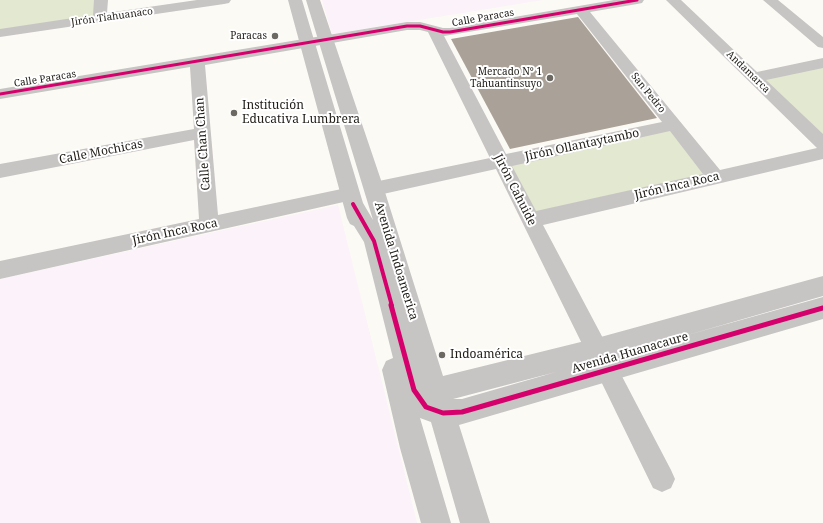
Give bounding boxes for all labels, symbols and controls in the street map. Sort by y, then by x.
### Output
street label: Jirón Tiahuanaco [70,5,154,29]
street label: Calle Paracas [451,7,515,29]
place label: Paracas [230,30,267,42]
marker: Paracas [270,31,280,41]
street label: Andamarca [724,48,772,96]
place label: Mercado N° 1 Tahuantinsuyo [470,66,542,90]
street label: Calle Paracas [13,68,77,90]
street label: San Pedro [628,71,668,115]
marker: Mercado N° 1 Tahuantinsuyo [545,73,555,83]
street label: Calle Chan Chan [193,97,213,191]
place label: Institución Educativa Lumbrera [242,99,360,127]
marker: Institución Educativa Lumbrera [229,108,239,118]
street label: Jirón Ollantaytambo [524,126,640,164]
street label: Calle Mochicas [58,137,144,167]
street label: Jirón Cahuide [491,152,539,228]
street label: Jirón Inca Roca [633,169,721,203]
street label: Avenida Indoamerica [371,200,421,322]
street label: Jirón Inca Roca [131,216,219,248]
street label: Avenida Huanacaure [570,329,690,377]
place label: Indoamérica [450,348,523,362]
marker: Indoamérica [437,350,447,360]

